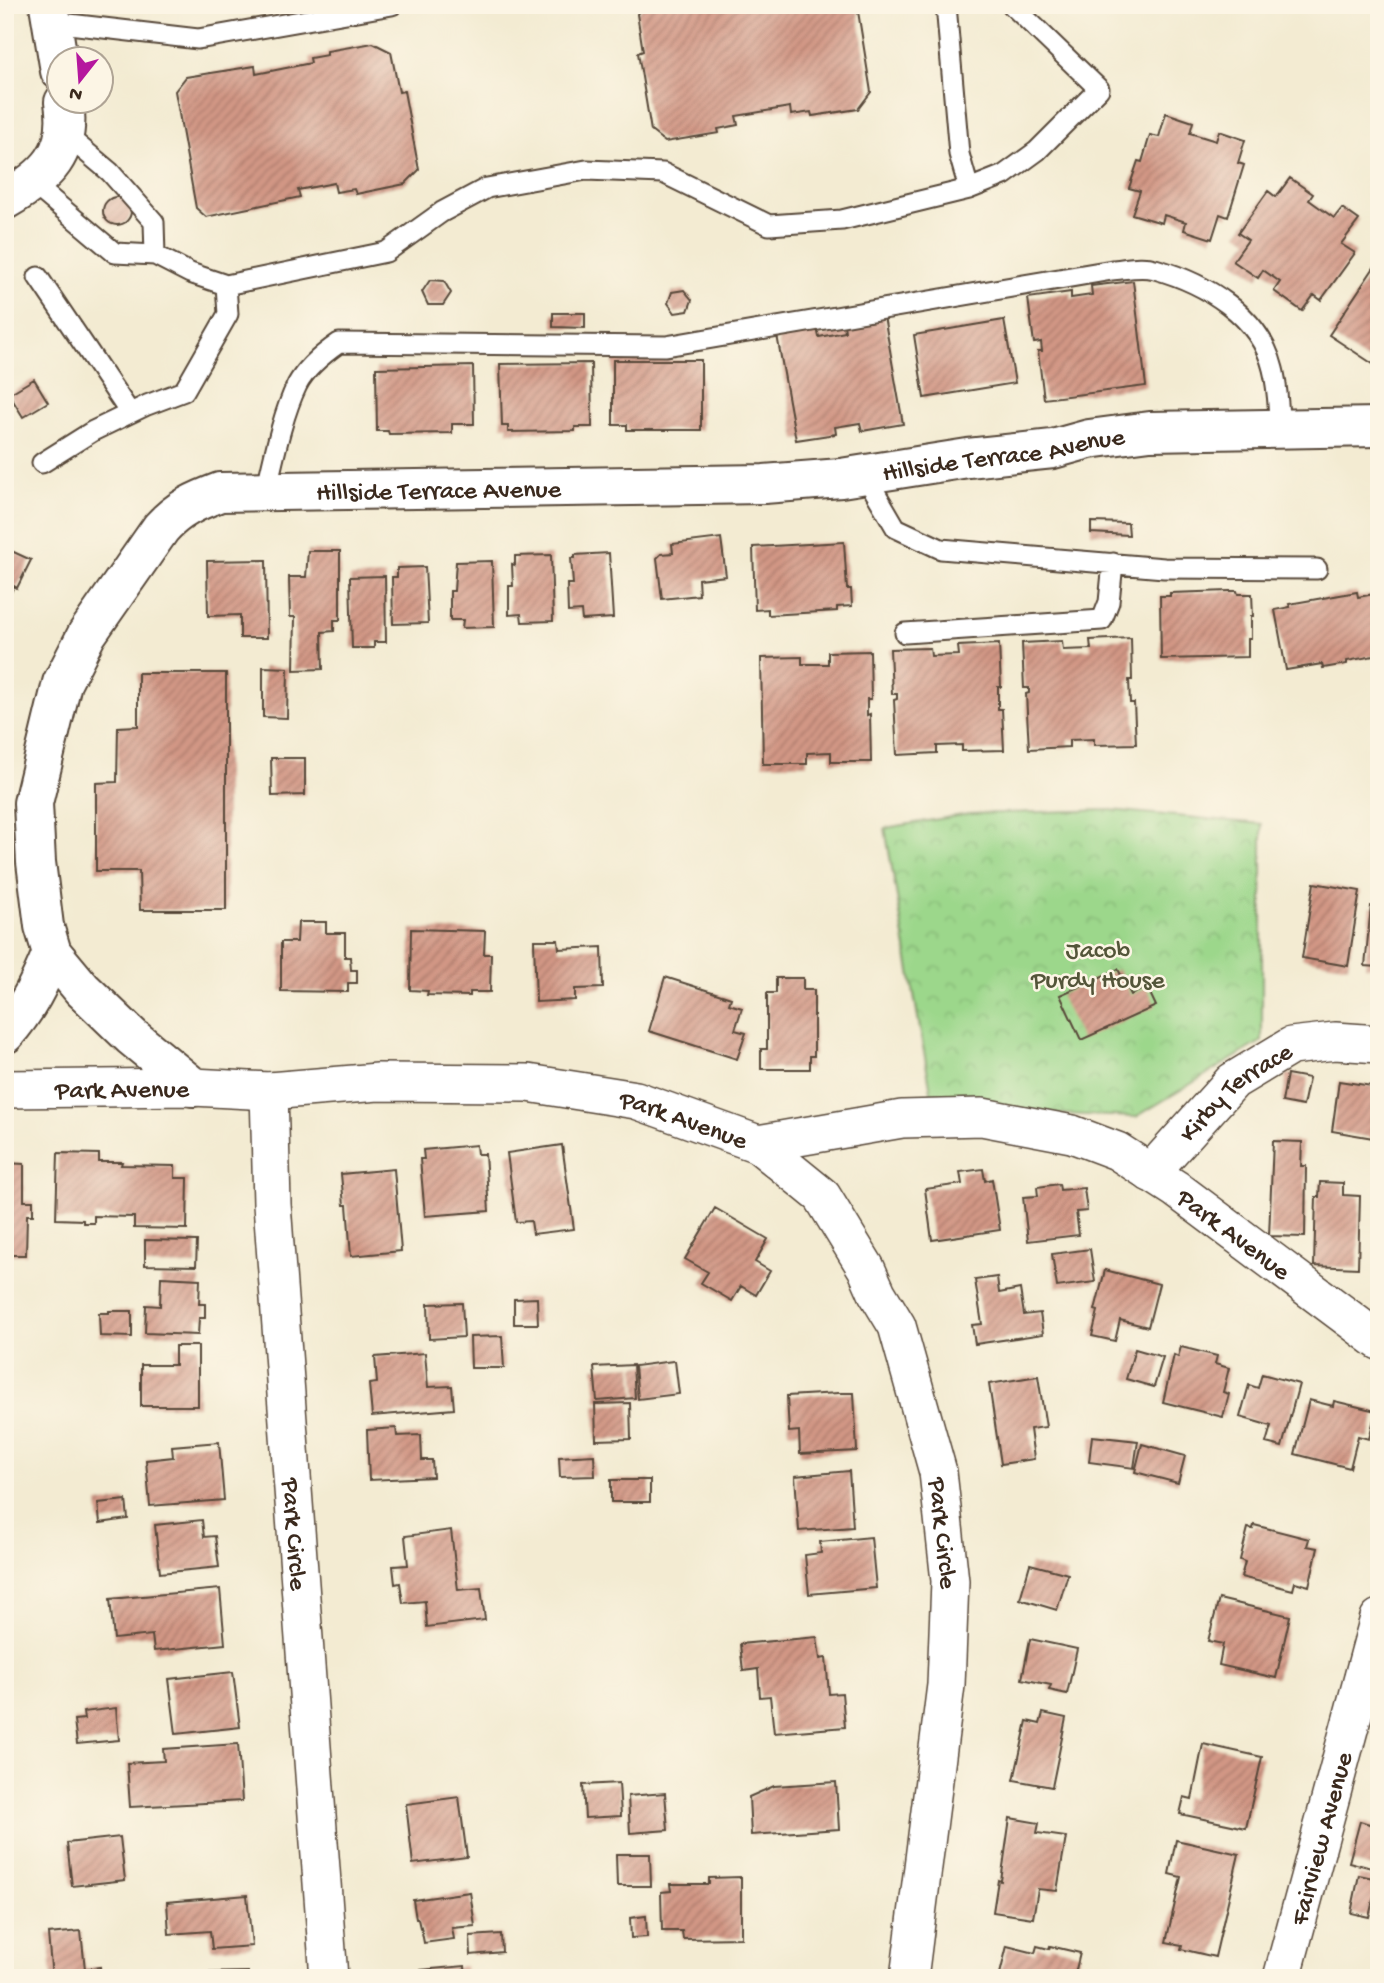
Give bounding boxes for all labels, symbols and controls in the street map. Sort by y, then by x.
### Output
north arrow [46,46,116,116]
text: N [67,80,85,106]
street label: Hillside Terrace Avenue [881,423,1127,491]
street label: Hillside Terrace Avenue [316,476,562,511]
park label: Jacob Purdy House [1030,937,1165,998]
street label: Kirby Terrace [1174,1038,1300,1150]
street label: Park Avenue [54,1076,190,1108]
street label: Park Avenue [616,1087,751,1159]
street label: Park Avenue [1168,1183,1295,1290]
street label: Park Circle [919,1475,961,1590]
street label: Park Circle [272,1476,311,1592]
street label: Fairview Avenue [1286,1749,1362,1930]

